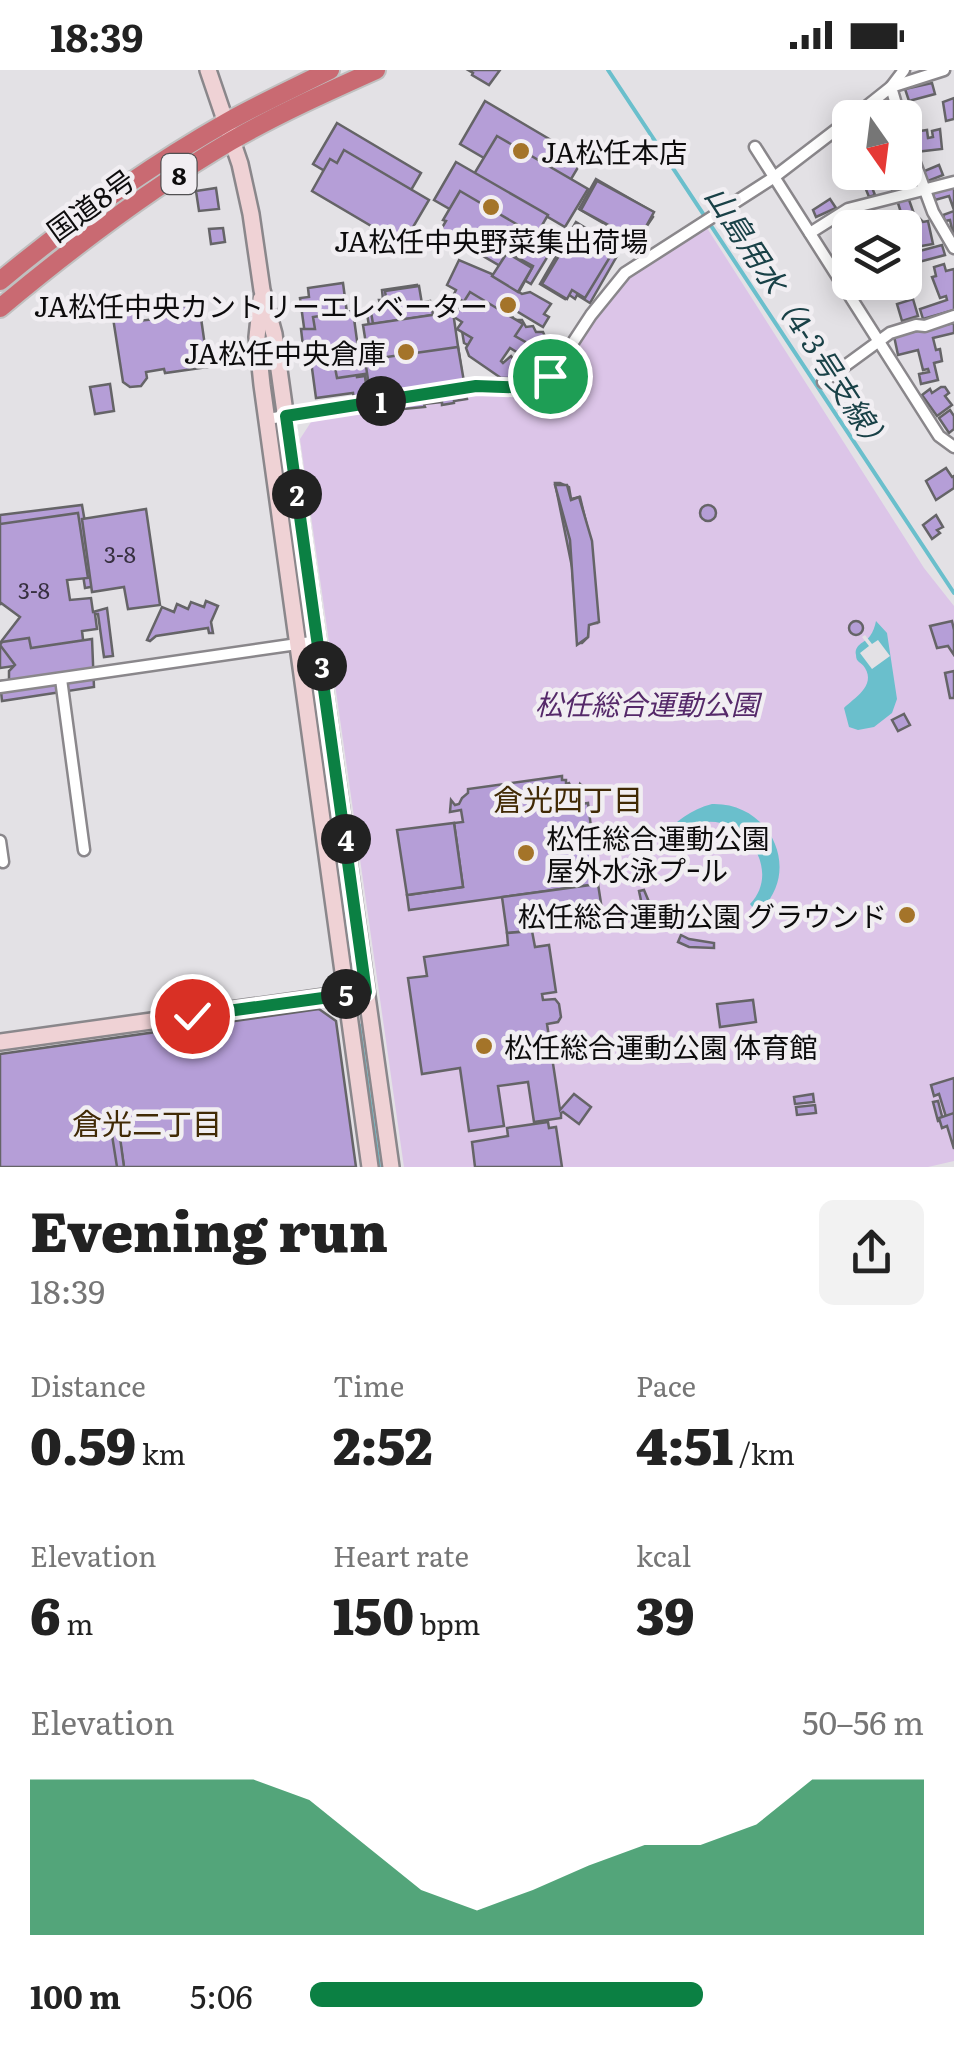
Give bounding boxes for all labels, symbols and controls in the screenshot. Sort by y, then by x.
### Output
text: 18:39 [50,7,143,64]
north arrow [832,100,922,190]
map controls [832,100,922,300]
place label: JA松任本店 [541,130,687,172]
marker: JA松任本店 [510,140,532,162]
road number: 8 [162,154,196,194]
street label: 国道8号 [37,158,143,250]
water label: 山島用水（4-3号支線） [696,176,904,462]
marker: JA松任中央野菜集出荷場 [480,196,502,218]
button: layers [832,210,922,300]
place label: JA松任中央野菜集出荷場 [334,219,648,261]
place label: JA松任中央カントリーエレベーター [34,284,488,326]
marker: JA松任中央カントリーエレベーター [497,294,519,316]
place label: JA松任中央倉庫 [184,331,386,373]
pin [508,334,593,419]
marker: JA松任中央倉庫 [395,341,417,363]
icon: arrive [523,349,578,404]
pin: 1 [356,376,406,426]
text: 1 [375,380,387,422]
pin: 2 [272,469,322,519]
text: 2 [289,473,305,515]
house number: 3-8 [104,537,136,570]
house number: 3-8 [18,573,50,606]
pin: 3 [297,641,347,691]
text: 3 [314,645,330,687]
park label: 松任総合運動公園 [535,682,763,724]
district label: 倉光四丁目 [493,776,643,820]
pin: 4 [321,814,371,864]
place label: 松任総合運動公園 屋外水泳プｰル [546,816,770,890]
text: 4 [338,818,354,860]
marker: 松任総合運動公園 屋外水泳プｰル [515,842,537,864]
place label: 松任総合運動公園 グラウンド [517,894,887,936]
marker: 松任総合運動公園 グラウンド [896,904,918,926]
pin: 5 [321,969,371,1019]
text: 5 [338,973,354,1015]
pin [150,974,235,1059]
icon: check [165,989,220,1044]
place label: 松任総合運動公園 体育館 [504,1025,818,1067]
marker: 松任総合運動公園 体育館 [473,1035,495,1057]
district label: 倉光二丁目 [72,1100,222,1144]
text: Evening run [30,1187,388,1269]
button: share [819,1200,924,1305]
text: 18:39 [30,1266,105,1314]
text: Distance [30,1364,146,1406]
text: Time [333,1364,404,1406]
text: Pace [636,1364,696,1406]
text: 0.59 [30,1406,136,1480]
text: 2:52 [333,1406,433,1480]
text: 4:51 [636,1406,733,1480]
text: km [136,1432,186,1474]
text: /km [733,1432,795,1474]
text: Elevation [30,1534,157,1576]
text: Heart rate [333,1534,469,1576]
text: kcal [636,1534,691,1576]
text: 6 [30,1576,61,1650]
text: 150 [333,1576,414,1650]
text: 39 [636,1576,695,1650]
text: m [61,1602,93,1644]
text: bpm [414,1602,481,1644]
text: Elevation [30,1697,175,1745]
text: 50–56 m [802,1697,924,1745]
text: 100 m [30,1971,121,2019]
text: 5:06 [190,1971,253,2019]

